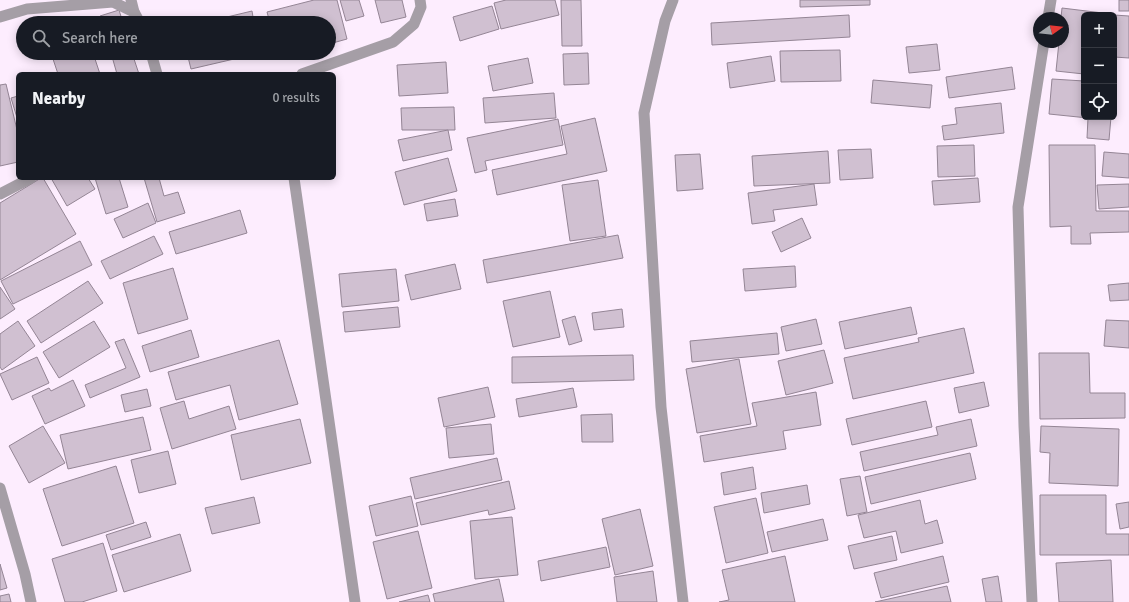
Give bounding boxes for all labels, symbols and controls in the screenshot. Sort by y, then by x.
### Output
north arrow [1033,12,1069,48]
map controls [1081,12,1117,120]
button: + [1081,12,1117,48]
search box [16,16,336,60]
icon: search [30,27,52,49]
text: Search here [62,29,138,47]
button: − [1081,48,1117,84]
button: locate [1081,84,1117,120]
text: Nearby [32,88,85,109]
text: 0 results [272,90,320,106]

